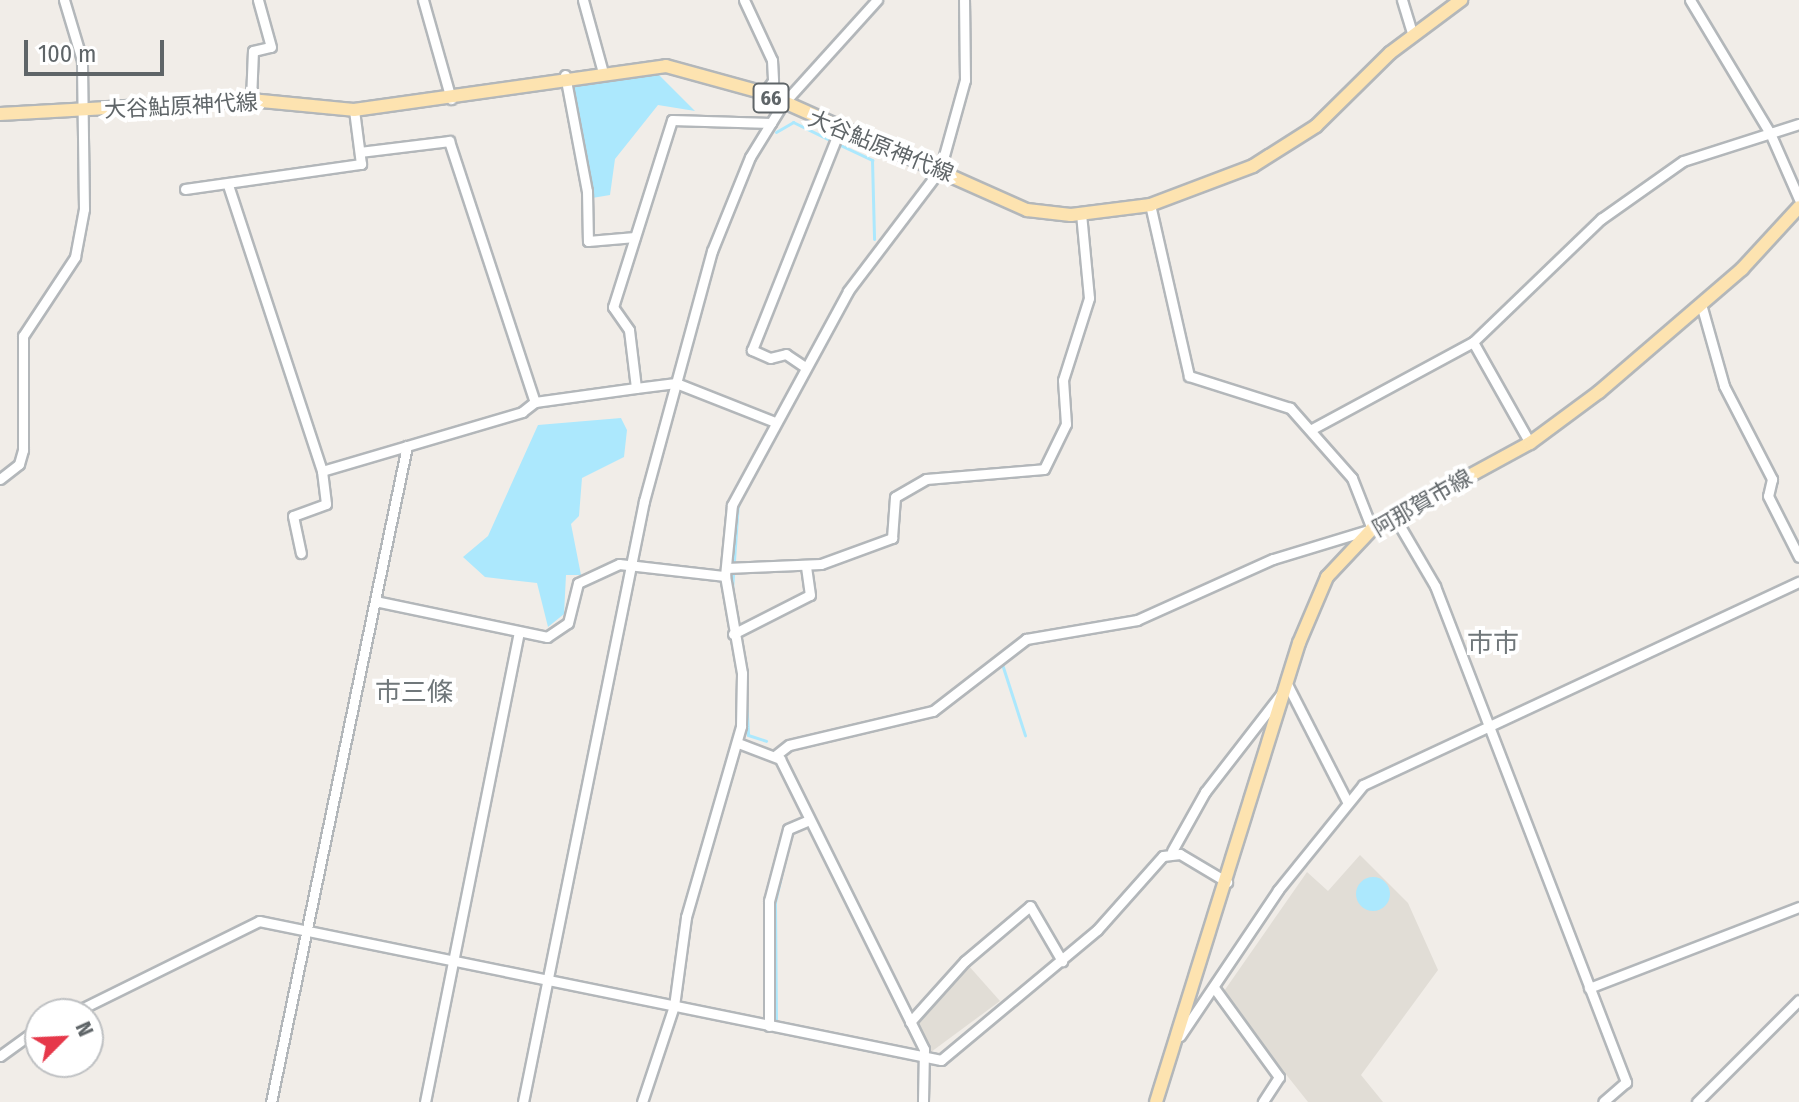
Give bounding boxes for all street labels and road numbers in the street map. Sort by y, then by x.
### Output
road number: 66 [751,82,791,114]
street label: 大谷鮎原神代線 [103,89,259,123]
street label: 大谷鮎原神代線 [805,105,957,187]
street label: 阿那賀市線 [1368,464,1476,542]

